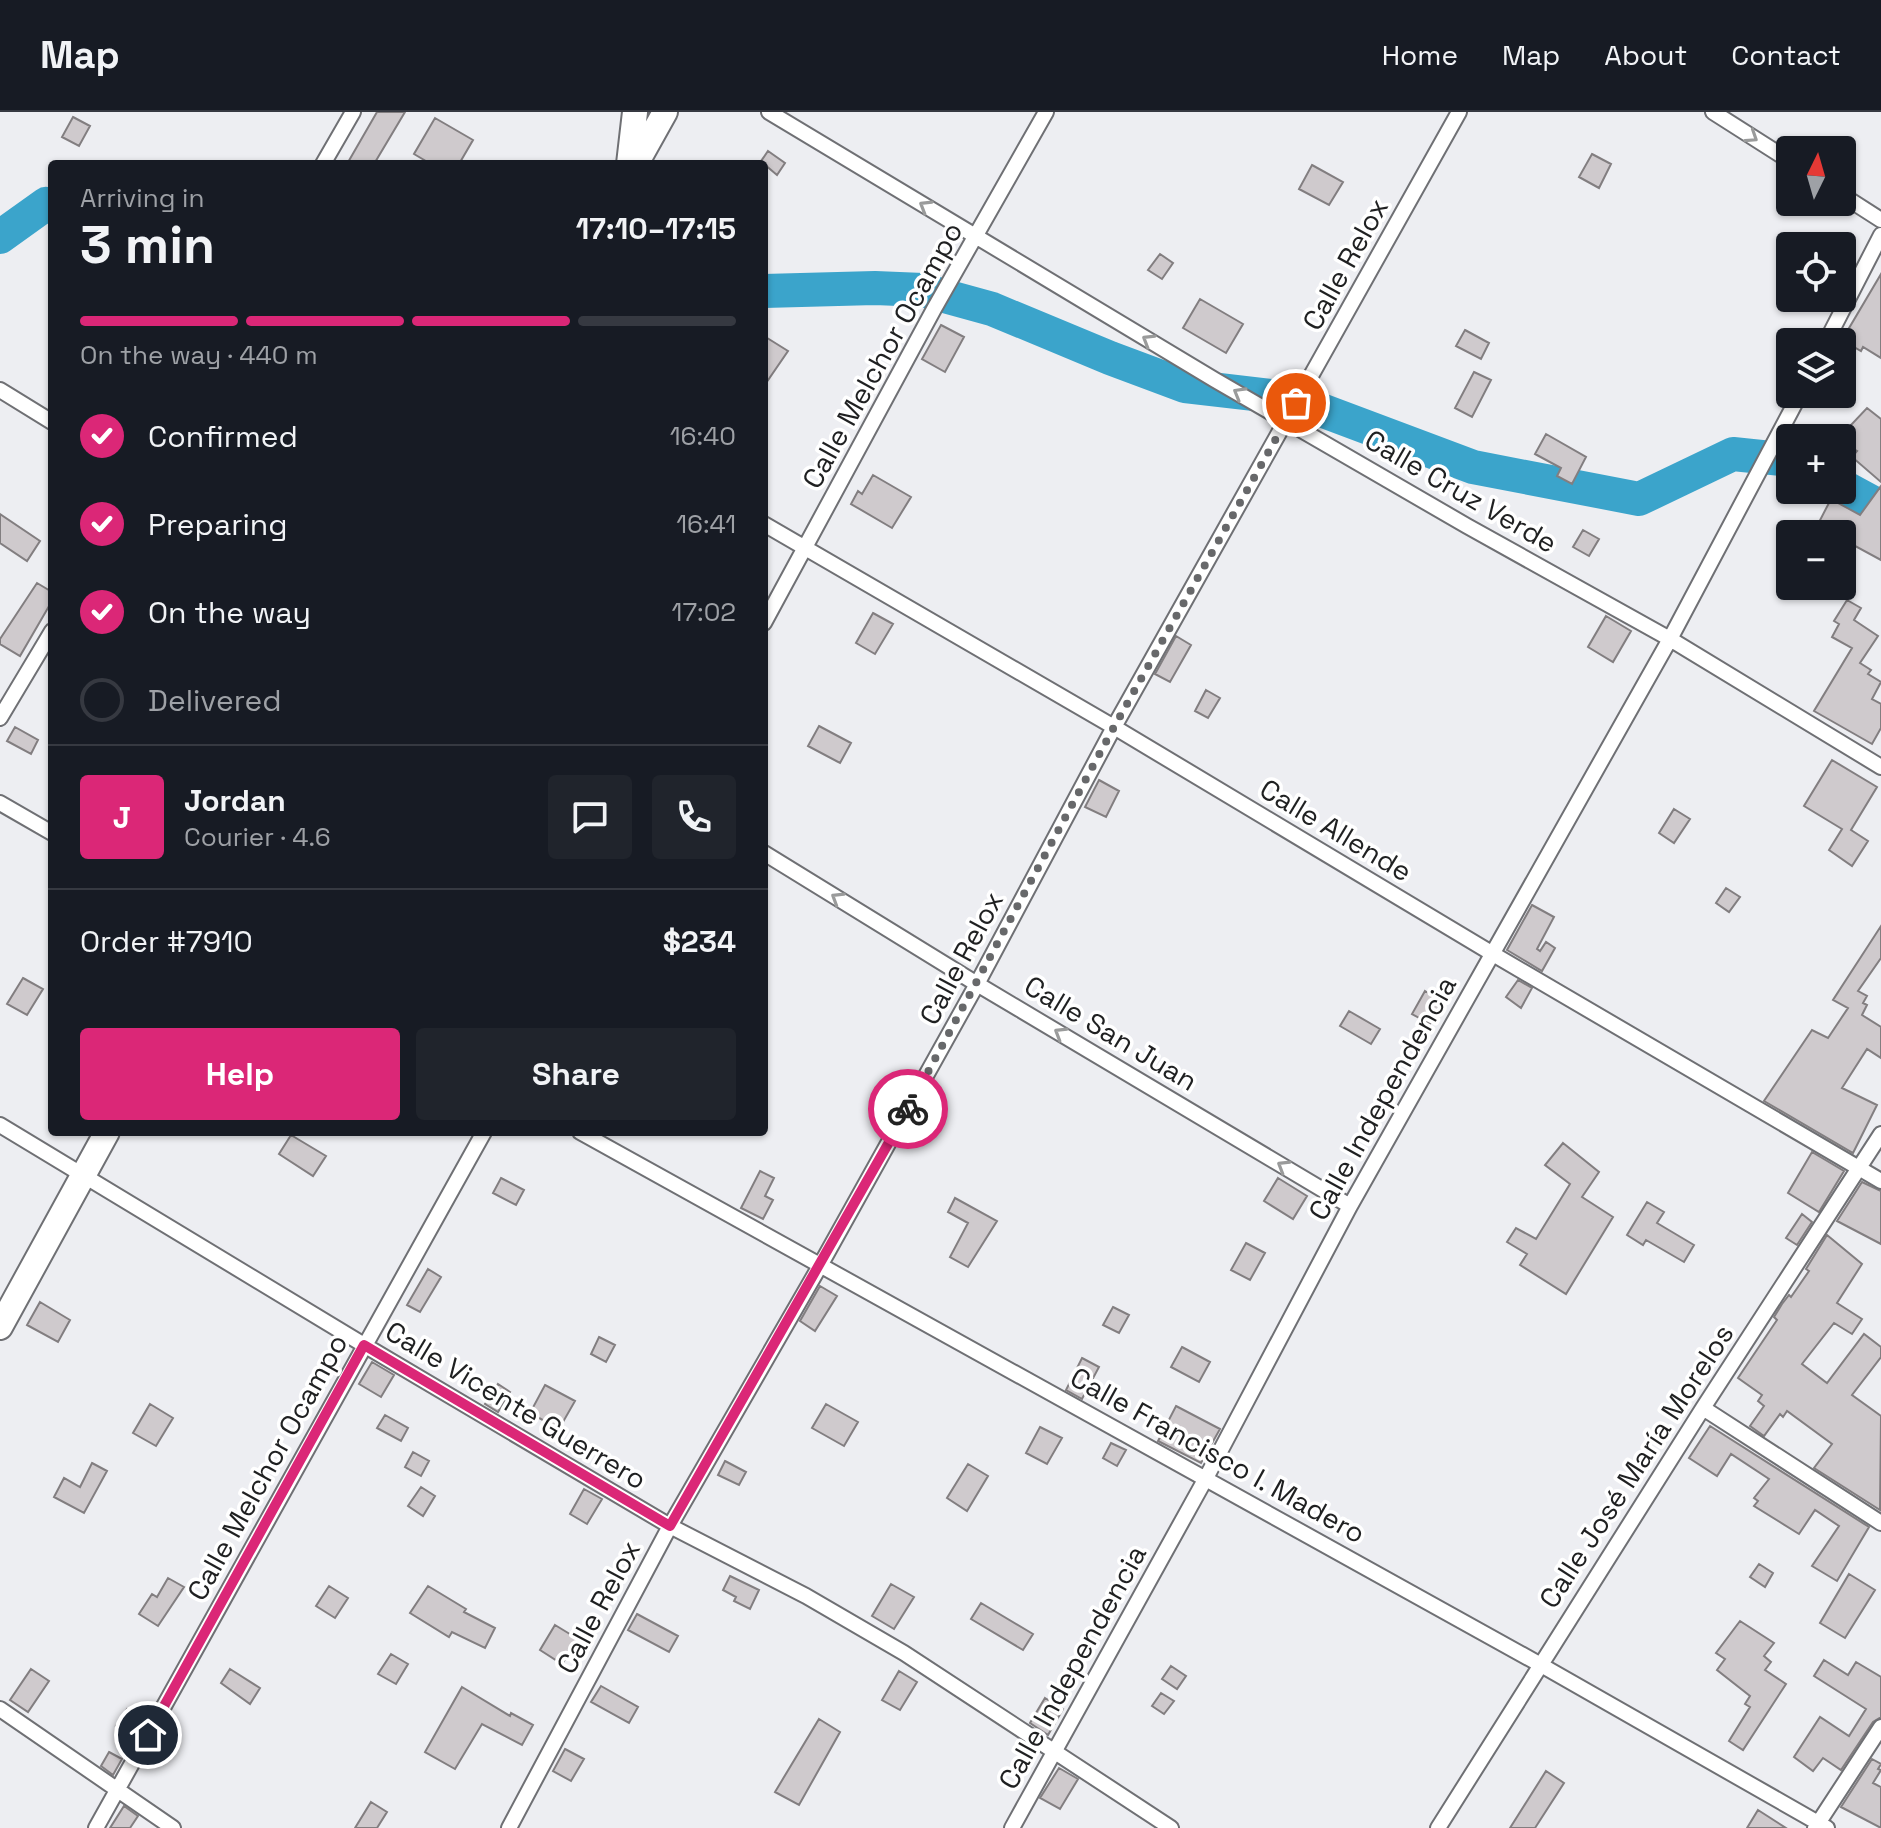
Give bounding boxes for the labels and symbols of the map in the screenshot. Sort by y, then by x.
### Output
one-way arrow [1743,127,1757,142]
north arrow [1776,136,1856,216]
street label: Calle Relox [1294,192,1396,336]
one-way arrow [919,200,934,216]
street label: Calle Melchor Ocampo [794,215,970,495]
one-way arrow [1142,334,1157,349]
pin [1262,369,1330,437]
one-way arrow [1233,388,1247,403]
street label: Calle Cruz Verde [1358,421,1564,561]
street label: Calle Allende [1253,771,1419,889]
street label: Calle Relox [911,885,1011,1031]
one-way arrow [832,893,846,908]
street label: Calle San Juan [1018,967,1204,1099]
street label: Calle Independencia [1300,970,1464,1226]
one-way arrow [1054,1027,1069,1043]
courier [868,1069,948,1149]
one-way arrow [1277,1160,1292,1176]
street label: Calle Vicente Guerrero [379,1313,653,1497]
street label: Calle José María Morelos [1531,1317,1741,1615]
street label: Calle Melchor Ocampo [179,1327,355,1607]
street label: Calle Francisco I. Madero [1064,1359,1372,1551]
street label: Calle Relox [548,1534,648,1680]
street label: Calle Independencia [990,1539,1154,1795]
pin [114,1701,182,1769]

